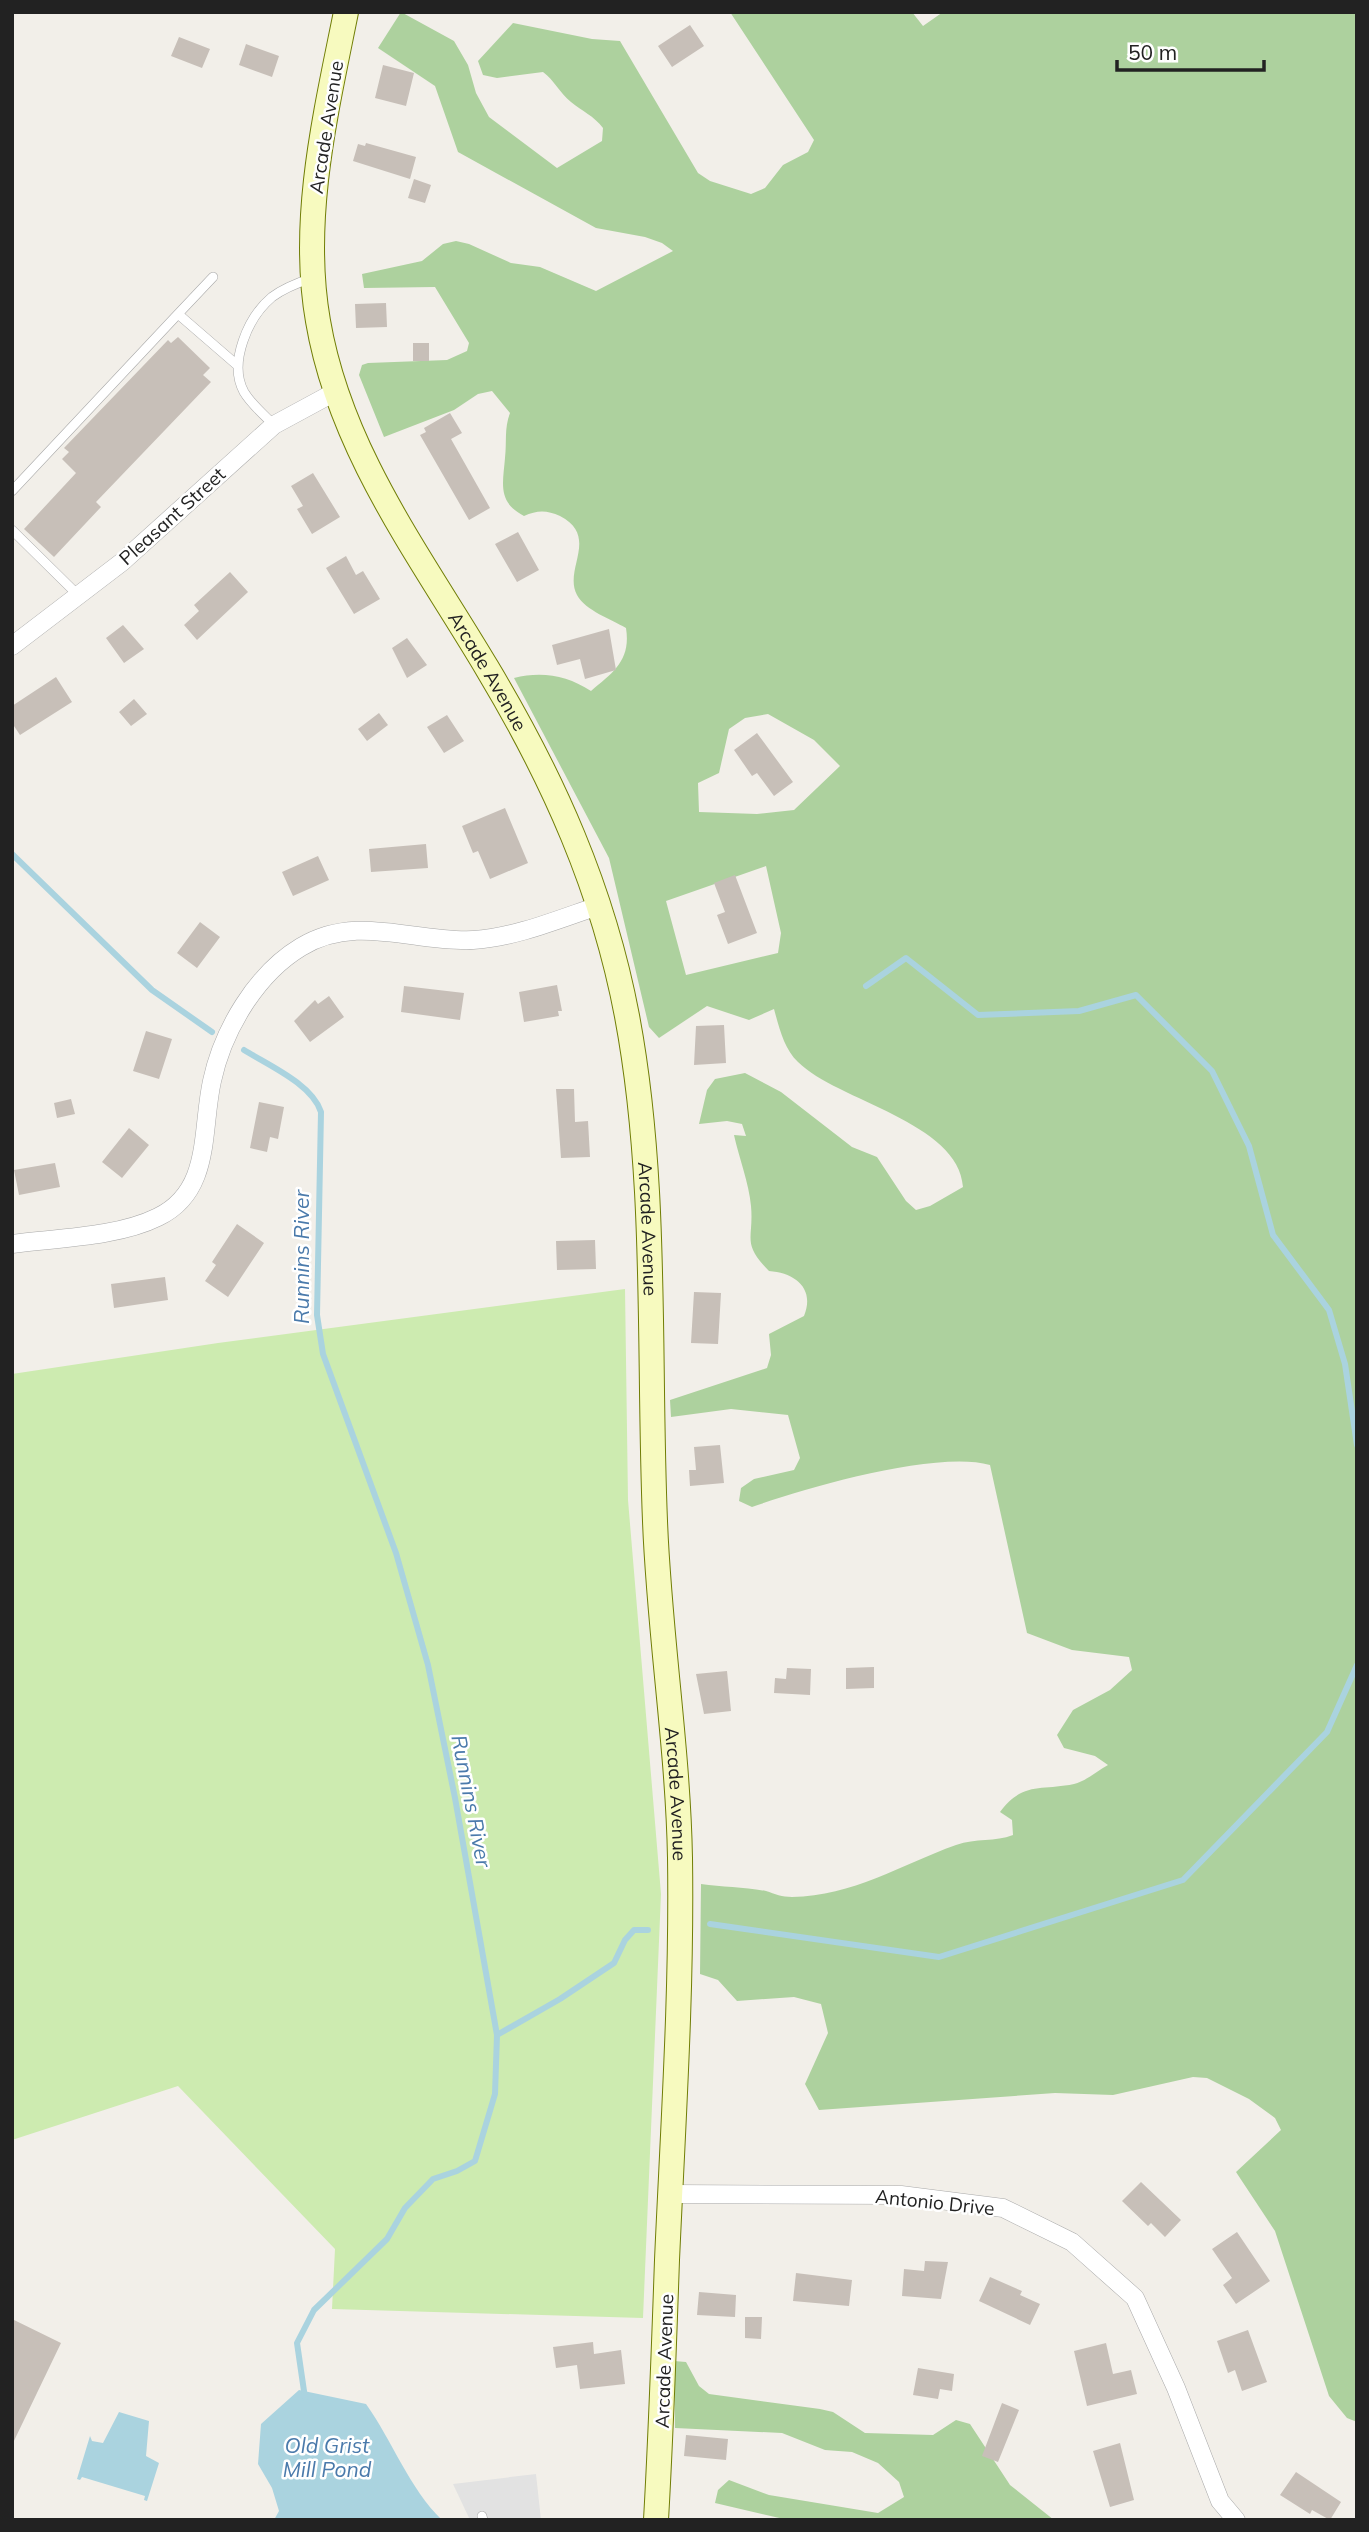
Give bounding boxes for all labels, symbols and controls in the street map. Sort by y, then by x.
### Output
scale bar [1117,28,1264,72]
text: 50 m [1128,39,1177,65]
street label: Arcade Avenue [304,59,348,195]
street label: Pleasant Street [114,462,230,570]
street label: Arcade Avenue [443,607,532,735]
street label: Arcade Avenue [633,1161,663,1296]
water label: Runnins River [288,1189,314,1324]
street label: Arcade Avenue [660,1726,692,1861]
water label: Runnins River [446,1733,498,1870]
street label: Antonio Drive [874,2184,996,2220]
street label: Arcade Avenue [650,2293,678,2429]
water label: Old Grist Mill Pond [283,2432,372,2482]

